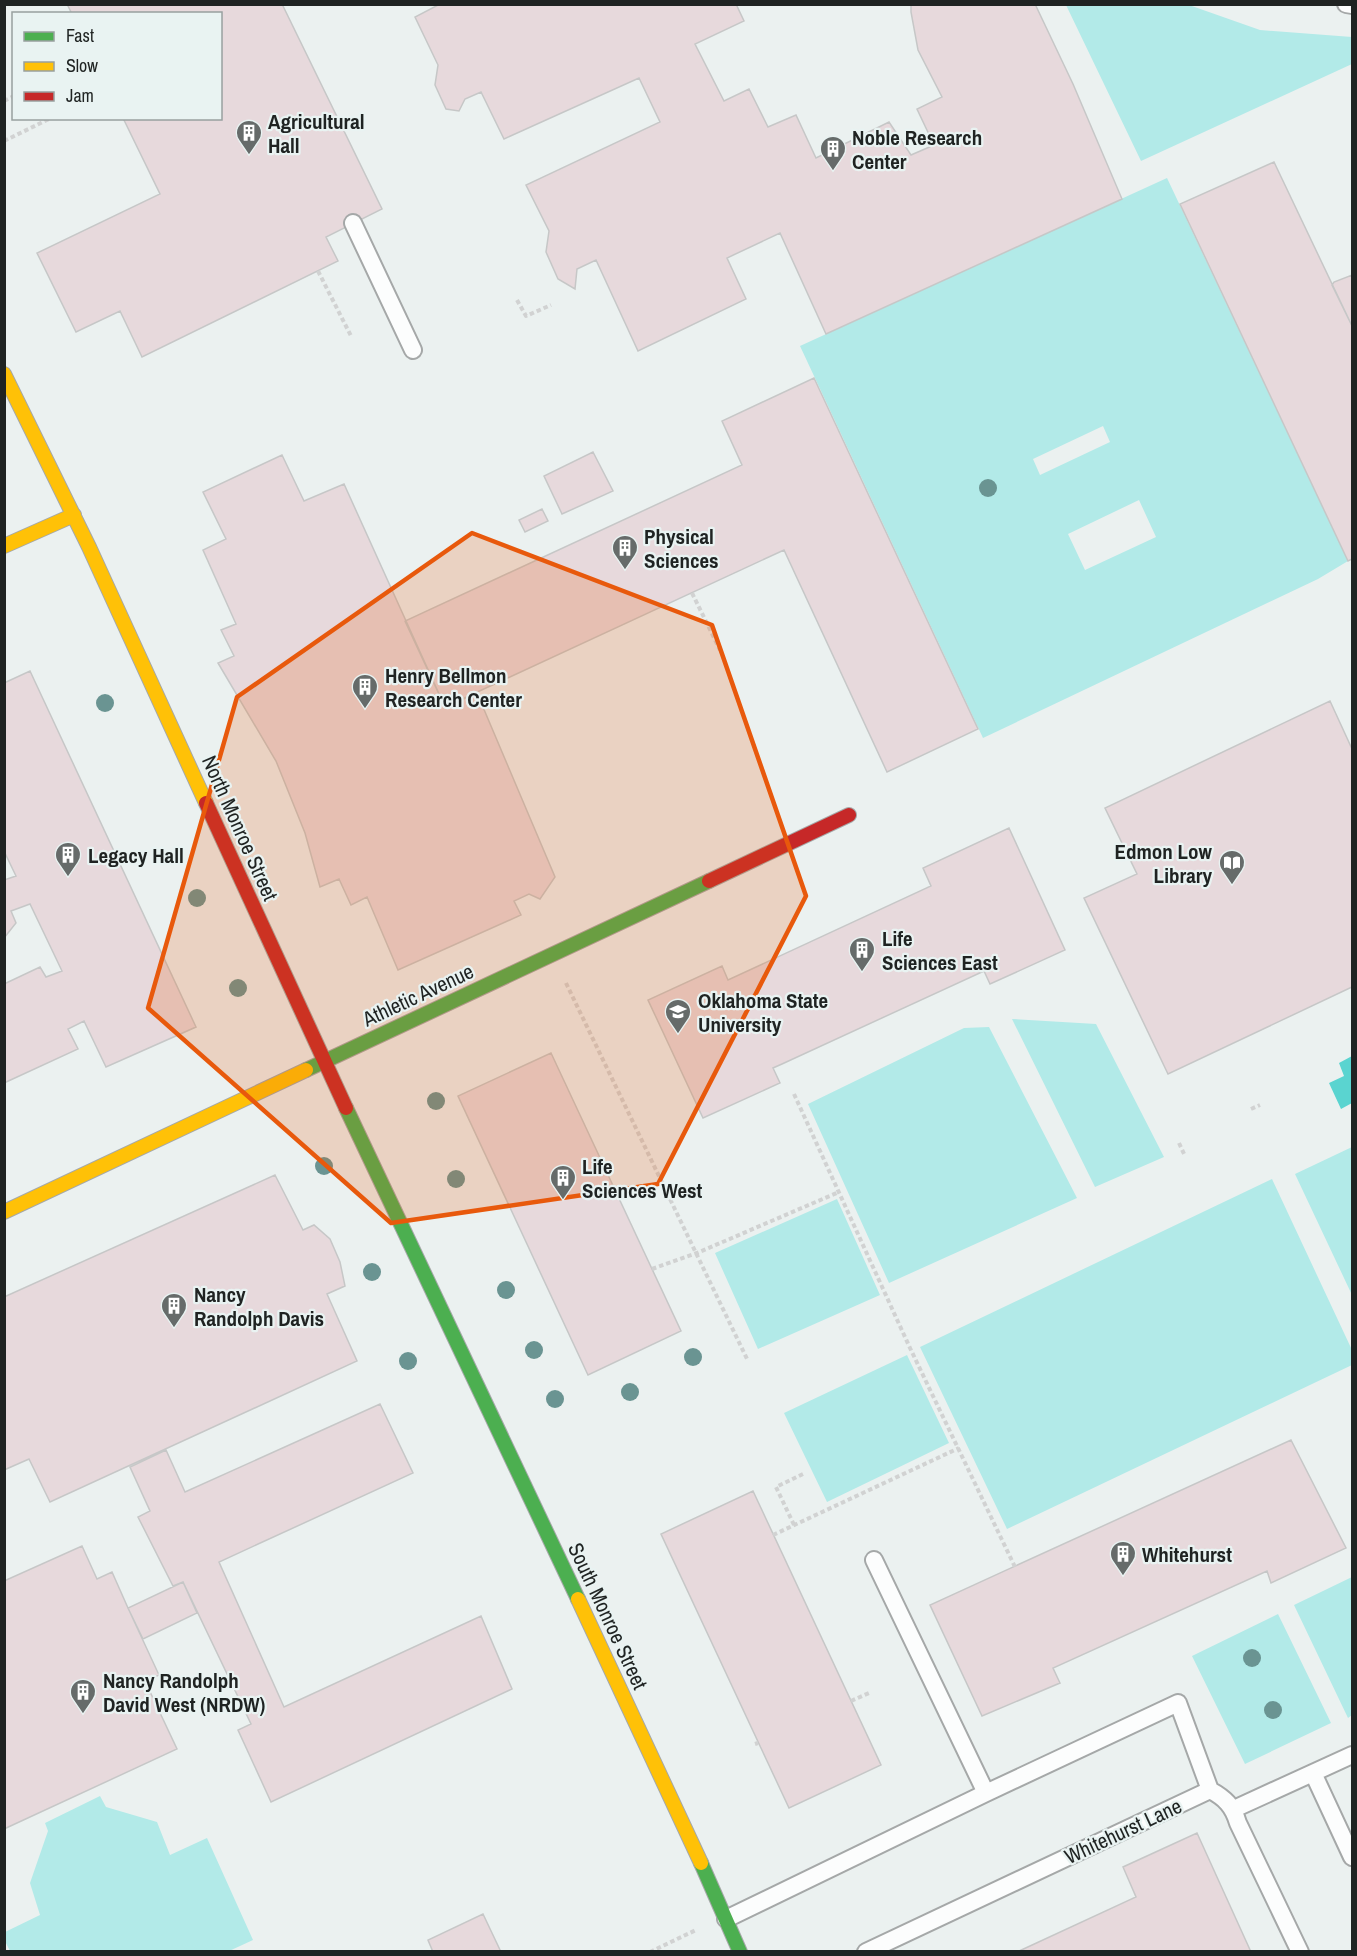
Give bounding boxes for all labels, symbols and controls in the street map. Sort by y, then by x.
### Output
legend [12,12,222,120]
text: Fast [66,23,94,48]
text: Slow [66,53,98,78]
text: Jam [66,83,94,108]
place label: Agricultural Hall [268,107,365,160]
building icon: Agricultural Hall [234,118,264,156]
place label: Noble Research Center [852,123,982,176]
building icon: Noble Research Center [818,134,848,172]
place label: Physical Sciences [644,522,719,575]
building icon: Physical Sciences [610,533,640,571]
place label: Henry Bellmon Research Center [385,661,522,714]
building icon: Henry Bellmon Research Center [350,672,380,710]
street label: North Monroe Street [195,751,285,905]
place label: Edmon Low Library [1114,837,1213,890]
building icon: Legacy Hall [53,840,83,878]
place label: Legacy Hall [88,841,184,870]
library icon: Edmon Low Library [1217,848,1247,886]
place label: Life Sciences East [882,924,998,977]
building icon: Life Sciences East [847,935,877,973]
street label: Athletic Avenue [357,957,478,1034]
place label: Oklahoma State University [698,986,828,1039]
school or university icon: Oklahoma State University [663,997,693,1035]
place label: Life Sciences West [582,1152,703,1205]
building icon: Life Sciences West [548,1163,578,1201]
place label: Nancy Randolph Davis [194,1280,324,1333]
building icon: Nancy Randolph Davis [159,1291,189,1329]
street label: South Monroe Street [561,1538,655,1694]
building icon: Whitehurst [1108,1539,1138,1577]
place label: Whitehurst [1142,1540,1232,1569]
place label: Nancy Randolph David West (NRDW) [103,1666,266,1719]
building icon: Nancy Randolph David West (NRDW) [68,1677,98,1715]
street label: Whitehurst Lane [1060,1791,1186,1871]

